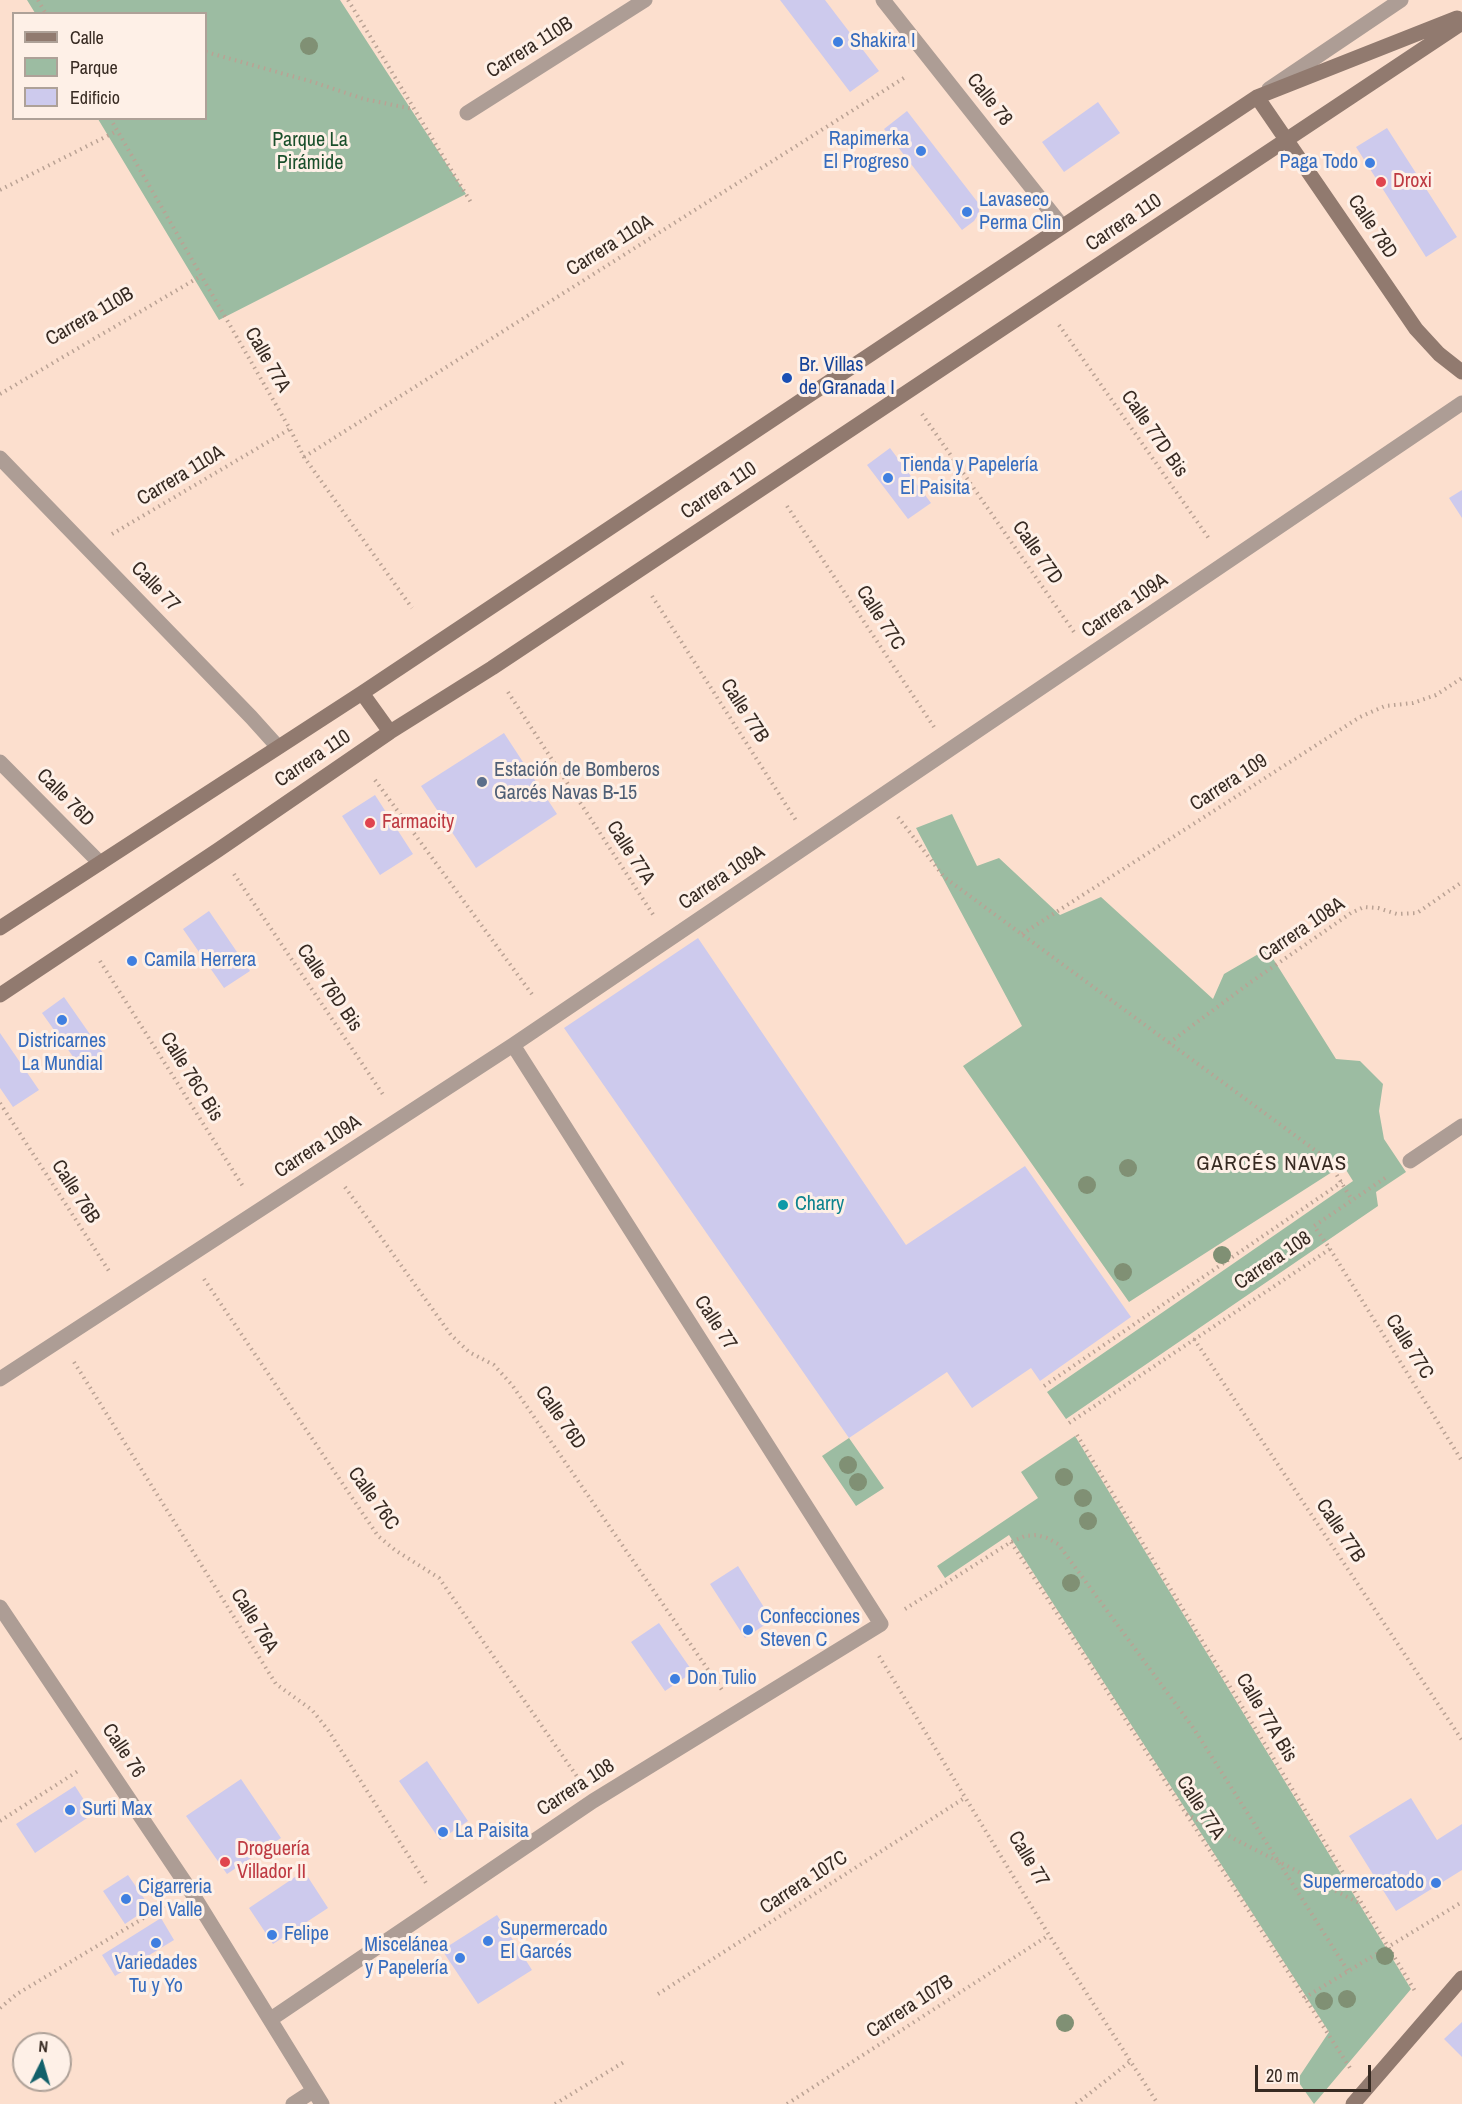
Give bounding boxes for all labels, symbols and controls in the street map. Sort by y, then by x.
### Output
legend [12,12,207,120]
street label: Carrera 110B [482,12,578,84]
text: Calle [70,25,104,50]
place label: Shakira I [850,30,916,54]
marker: Shakira I [831,35,845,49]
text: Parque [70,55,118,80]
street label: Calle 78 [961,69,1017,131]
text: Edificio [70,85,120,110]
place label: Rapimerka El Progreso [823,128,909,175]
park label: Parque La Pirámide [272,129,348,176]
marker: Rapimerka El Progreso [914,144,928,158]
place label: Paga Todo [1280,151,1358,175]
marker: Paga Todo [1363,156,1377,170]
place label: Droxi [1393,170,1432,194]
marker: Droxi [1374,175,1388,189]
place label: Lavaseco Perma Clin [979,189,1061,236]
street label: Carrera 110 [1082,189,1166,257]
street label: Calle 78D [1342,190,1402,264]
marker: Lavaseco Perma Clin [960,205,974,219]
street label: Carrera 110A [562,210,658,282]
street label: Carrera 110B [42,282,138,352]
street label: Calle 77A [239,323,295,397]
place label: Br. Villas de Granada I [799,354,895,401]
marker: Br. Villas de Granada I [780,371,794,385]
street label: Calle 77D Bis [1115,386,1193,482]
street label: Carrera 110A [133,441,229,511]
place label: Tienda y Papelería El Paisita [900,454,1038,501]
street label: Carrera 110 [677,457,761,525]
marker: Tienda y Papelería El Paisita [881,471,895,485]
street label: Calle 77D [1007,517,1067,589]
street label: Calle 77 [125,557,185,617]
street label: Carrera 109A [1077,569,1173,643]
street label: Calle 77C [850,581,910,655]
street label: Calle 77B [715,675,773,747]
street label: Carrera 110 [271,725,355,793]
street label: Carrera 109 [1186,749,1272,817]
place label: Estación de Bomberos Garcés Navas B-15 [494,759,660,806]
street label: Calle 76D [31,764,99,832]
marker: Estación de Bomberos Garcés Navas B-15 [475,775,489,789]
place label: Farmacity [382,811,454,835]
marker: Farmacity [363,816,377,830]
street label: Calle 77A [601,817,659,889]
street label: Carrera 109A [674,841,770,915]
street label: Carrera 108A [1254,893,1350,967]
street label: Calle 76D Bis [291,940,367,1036]
place label: Camila Herrera [144,949,256,973]
marker: Camila Herrera [125,954,139,968]
marker: Districarnes La Mundial [55,1013,69,1027]
street label: Calle 76C Bis [154,1028,228,1126]
place label: Districarnes La Mundial [18,1030,106,1077]
street label: Carrera 109A [270,1110,366,1184]
district label: GARCÉS NAVAS [1196,1151,1348,1177]
street label: Calle 76B [46,1156,104,1228]
place label: Charry [795,1193,844,1217]
marker: Charry [776,1198,790,1212]
street label: Carrera 108 [1230,1227,1316,1295]
street label: Calle 77 [689,1291,741,1355]
street label: Calle 77C [1380,1310,1438,1384]
street label: Calle 76D [530,1382,590,1454]
street label: Calle 76C [342,1463,404,1535]
street label: Calle 77B [1310,1495,1370,1567]
street label: Calle 76A [225,1584,283,1658]
place label: Confecciones Steven C [760,1606,860,1653]
marker: Confecciones Steven C [741,1623,755,1637]
place label: Don Tulio [687,1667,757,1691]
street label: Calle 77A Bis [1230,1669,1302,1767]
marker: Don Tulio [668,1672,682,1686]
street label: Calle 76 [96,1719,150,1783]
street label: Carrera 108 [533,1754,619,1822]
street label: Calle 77A [1171,1772,1229,1844]
place label: Surti Max [82,1798,152,1822]
marker: Surti Max [63,1803,77,1817]
place label: La Paisita [455,1820,529,1844]
marker: La Paisita [436,1825,450,1839]
street label: Calle 77 [1002,1827,1054,1891]
place label: Droguería Villador II [237,1838,310,1885]
street label: Carrera 107C [756,1846,852,1920]
marker: Droguería Villador II [218,1855,232,1869]
place label: Supermercatodo [1303,1871,1424,1895]
place label: Cigarreria Del Valle [138,1876,212,1923]
marker: Supermercatodo [1429,1876,1443,1890]
marker: Cigarreria Del Valle [119,1892,133,1906]
place label: Supermercado El Garcés [500,1918,608,1965]
place label: Felipe [284,1923,329,1947]
marker: Felipe [265,1928,279,1942]
place label: Miscelánea y Papelería [364,1934,448,1981]
marker: Supermercado El Garcés [481,1934,495,1948]
marker: Variedades Tu y Yo [149,1936,163,1950]
marker: Miscelánea y Papelería [453,1951,467,1965]
place label: Variedades Tu y Yo [115,1952,197,1999]
street label: Carrera 107B [862,1970,958,2044]
north arrow [12,2032,72,2092]
text: N [38,2035,49,2057]
scale bar [1258,2053,1374,2091]
text: 20 m [1266,2063,1299,2088]

